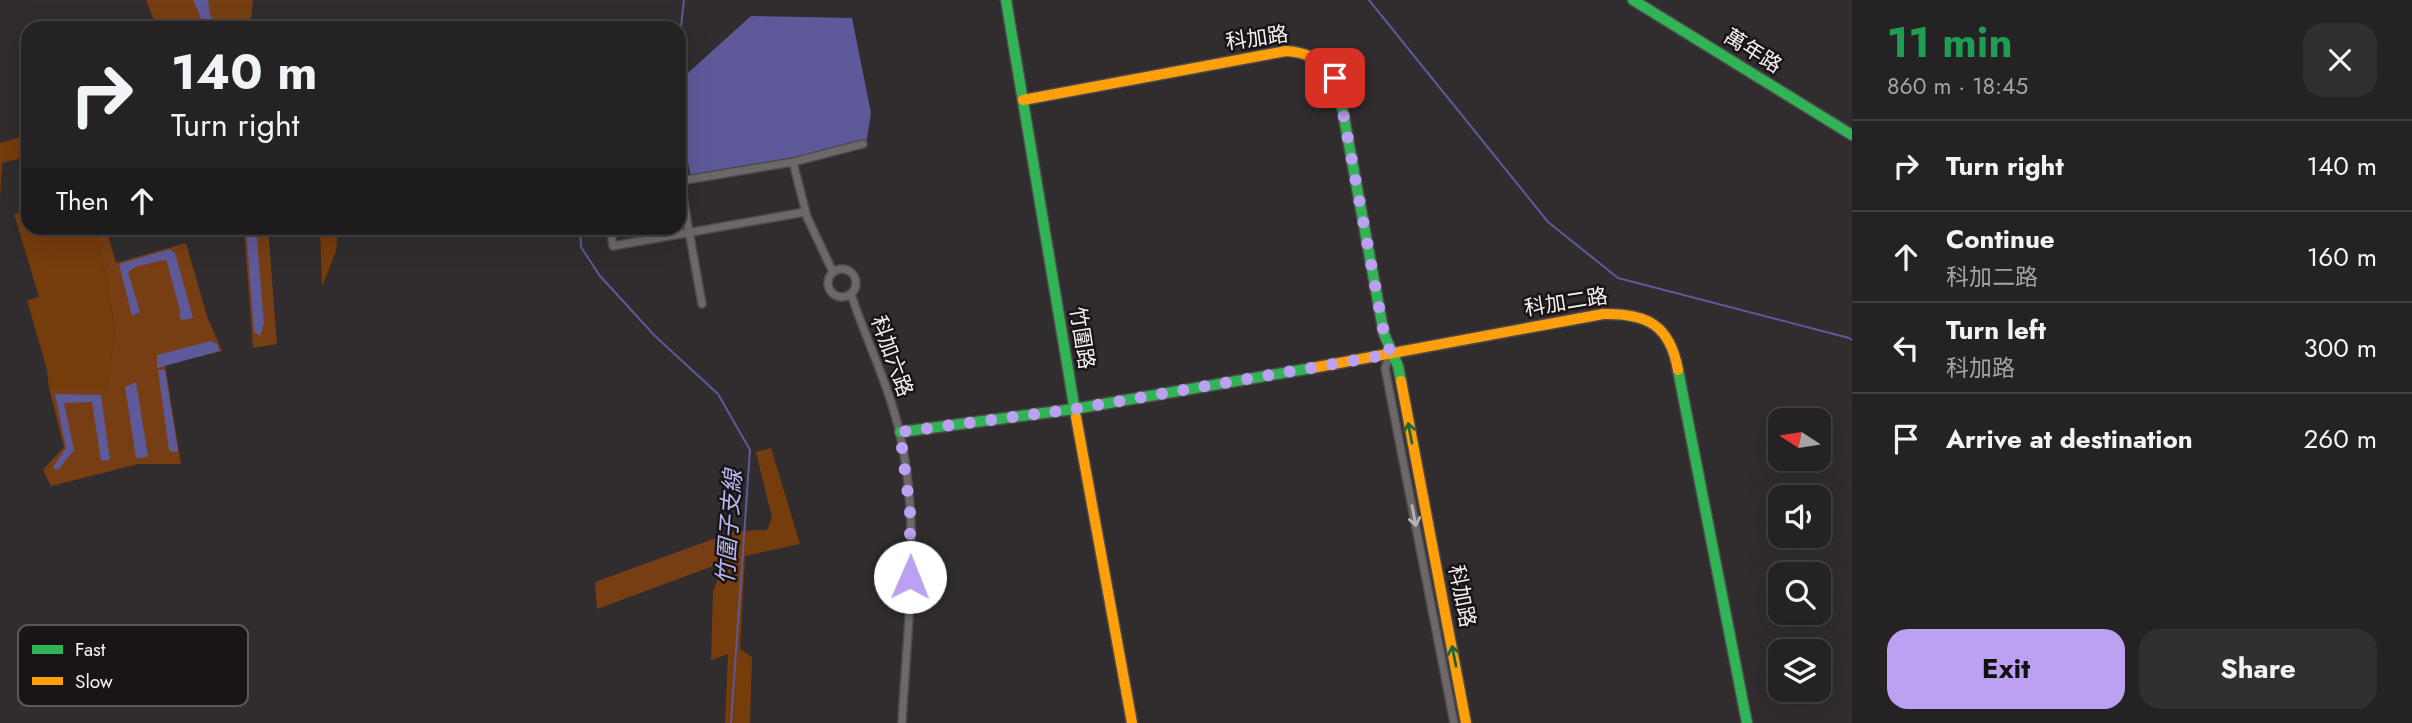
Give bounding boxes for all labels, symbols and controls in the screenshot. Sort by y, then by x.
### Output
text: 11 min [1887,12,2013,73]
street label: 科加路 [1224,19,1290,57]
street label: 萬年路 [1718,22,1788,80]
button: close [2303,23,2377,97]
text: 140 m [171,37,317,107]
pin [1305,48,1365,108]
icon: right [56,49,147,140]
icon: arrive [1316,59,1354,97]
text: 860 m · 18:45 [1887,69,2028,103]
text: Turn right [171,102,300,148]
icon: right [1887,147,1925,185]
text: Turn right [1946,147,2064,185]
text: 140 m [2306,147,2377,185]
text: Then [56,182,109,220]
icon: ahead [123,182,161,220]
text: Continue [1946,220,2055,258]
icon: ahead [1887,238,1925,276]
text: 160 m [2307,238,2377,276]
text: 科加二路 [1946,260,2038,294]
street label: 科加二路 [1522,281,1610,323]
street label: 竹圍路 [1062,305,1102,371]
street label: 科加六路 [864,311,920,401]
text: Turn left [1946,311,2046,349]
icon: left [1887,329,1925,367]
text: 300 m [2304,329,2377,367]
text: 科加路 [1946,351,2015,385]
north arrow [1768,408,1830,471]
map controls [1768,408,1831,702]
icon: arrive [1887,420,1925,458]
text: Arrive at destination [1946,420,2193,458]
text: 260 m [2304,420,2377,458]
one-way arrow [1403,422,1417,445]
water label: 竹圍子支線 [708,465,750,586]
button: sound [1768,485,1831,548]
one-way arrow [1407,504,1421,527]
position arrow [873,540,947,614]
street label: 科加路 [1441,562,1483,630]
button: search [1768,562,1831,625]
legend [18,625,248,706]
button: Exit [1887,629,2125,709]
button: Share [2139,629,2377,709]
text: Fast [75,636,106,663]
button: layers [1768,639,1831,702]
one-way arrow [1446,645,1460,668]
text: Slow [75,668,113,695]

